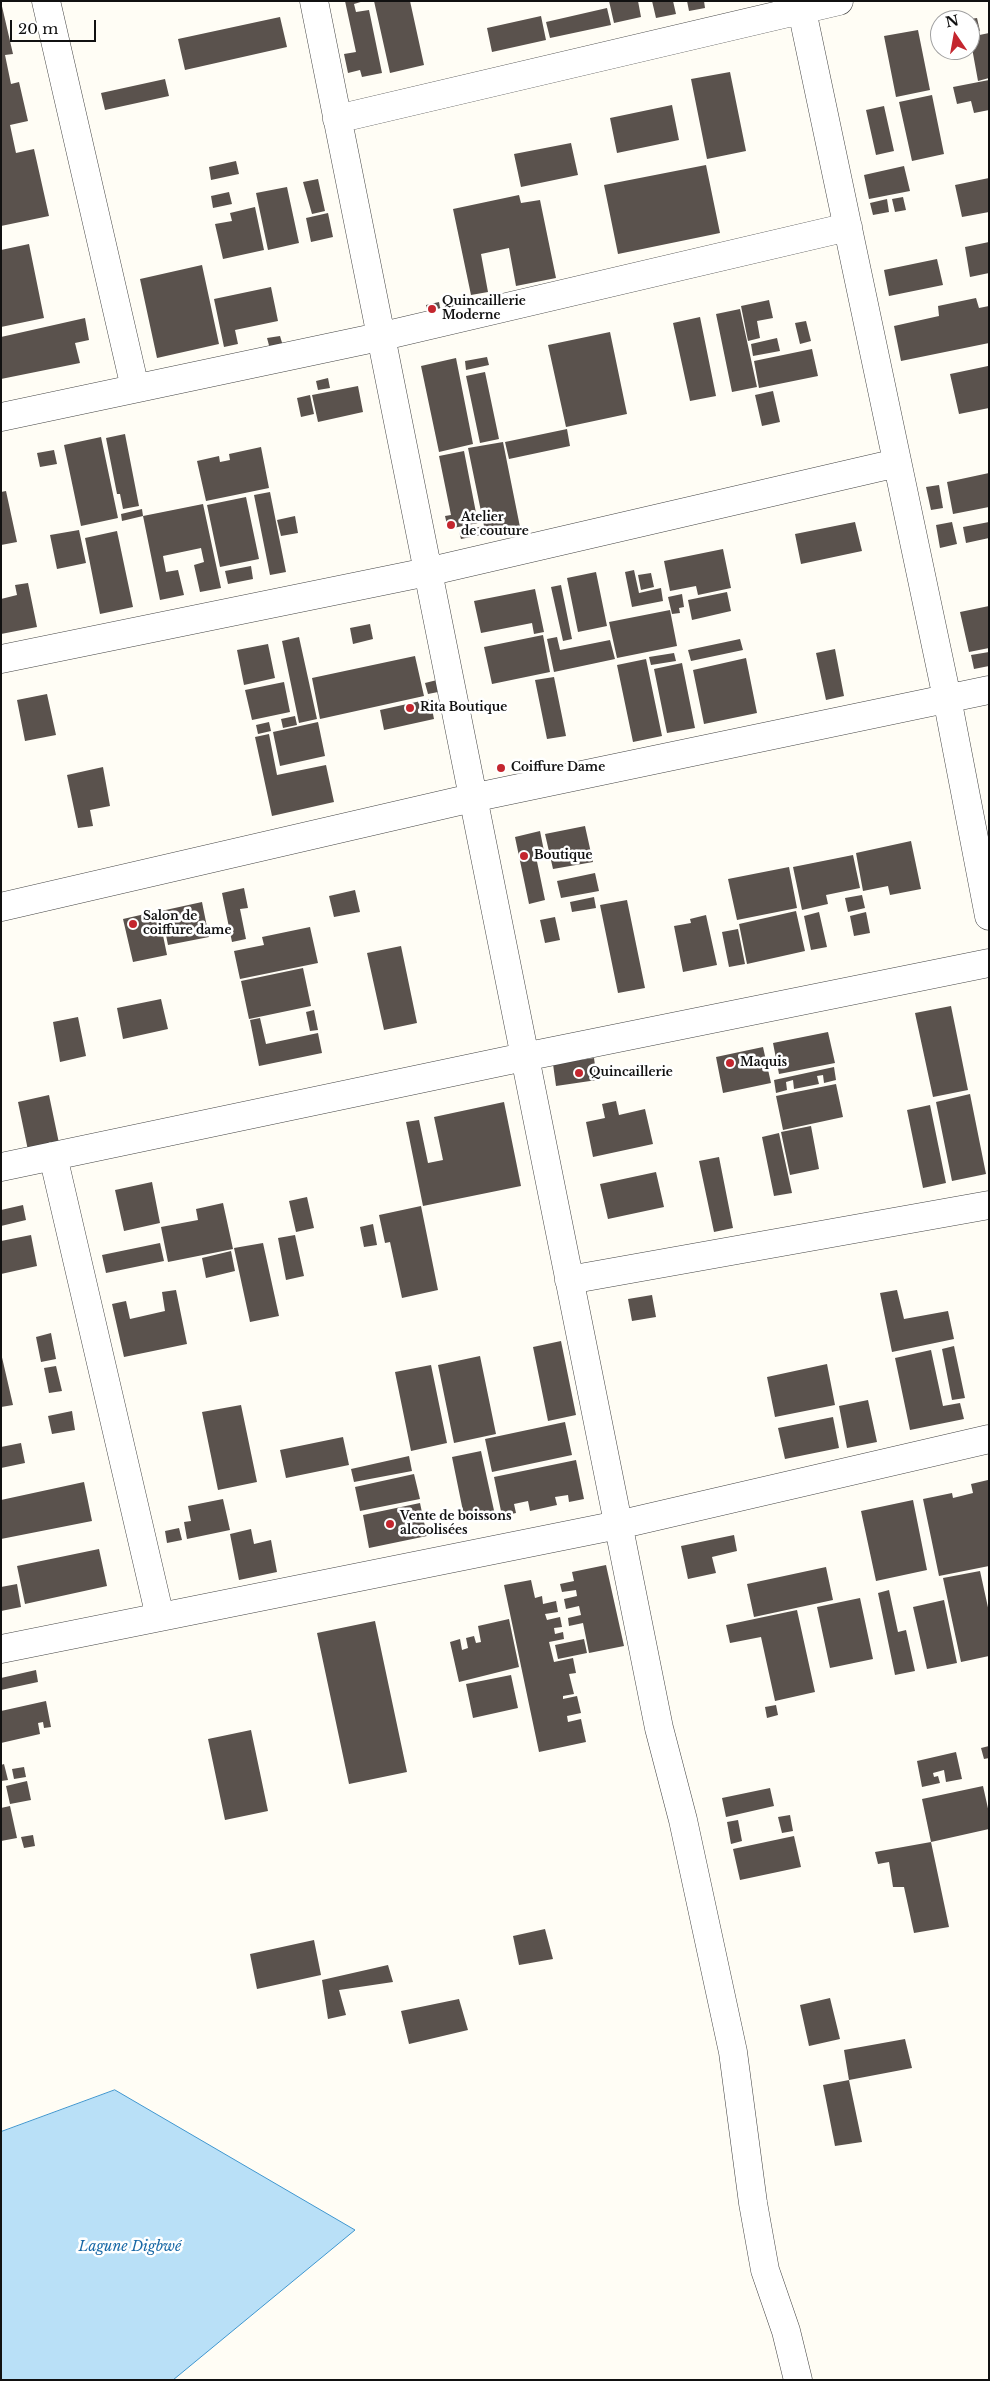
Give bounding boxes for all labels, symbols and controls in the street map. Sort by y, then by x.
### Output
scale bar [12,10,99,42]
north arrow [930,10,980,60]
text: N [944,11,960,31]
text: 20 m [18,19,58,38]
place label: Quincaillerie Moderne [442,295,526,323]
marker: Quincaillerie Moderne [426,303,438,315]
place label: Atelier de couture [461,511,529,539]
marker: Atelier de couture [445,519,457,531]
place label: Rita Boutique [420,701,507,715]
marker: Rita Boutique [404,702,416,714]
place label: Coiffure Dame [511,761,605,775]
marker: Coiffure Dame [495,762,507,774]
place label: Boutique [534,849,593,863]
marker: Boutique [518,850,530,862]
place label: Salon de coiffure dame [143,910,231,938]
marker: Salon de coiffure dame [127,918,139,930]
place label: Maquis [740,1056,787,1070]
marker: Maquis [724,1057,736,1069]
place label: Quincaillerie [589,1066,673,1080]
marker: Quincaillerie [573,1067,585,1079]
place label: Vente de boissons alcoolisées [400,1510,511,1538]
marker: Vente de boissons alcoolisées [384,1518,396,1530]
water label: Lagune Digbwé [79,2239,181,2255]

